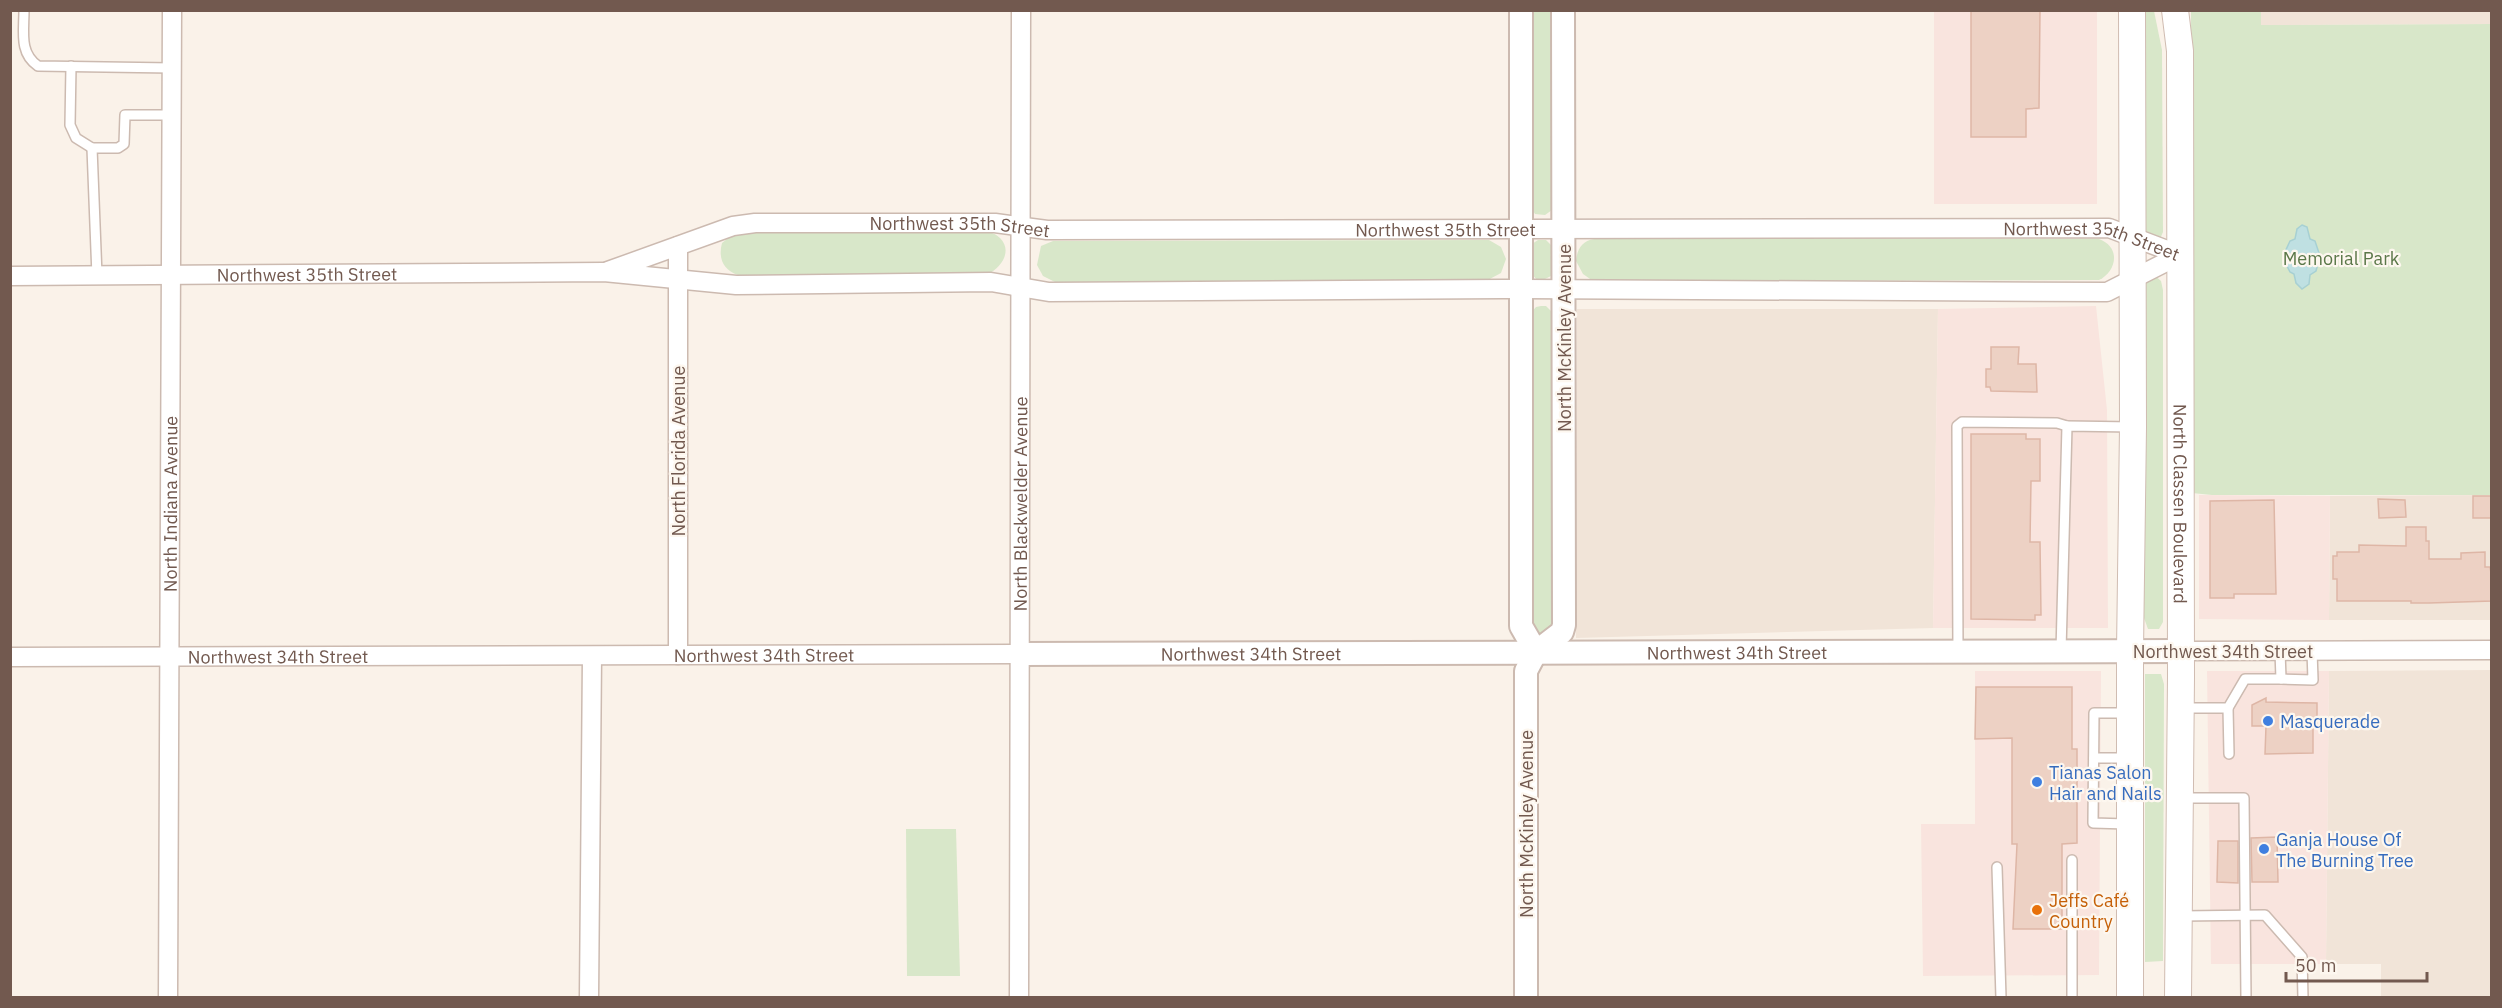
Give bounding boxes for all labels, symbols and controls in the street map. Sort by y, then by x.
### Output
street label: Northwest 35th Street [870,212,1051,242]
street label: Northwest 35th Street [2003,216,2183,265]
street label: Northwest 35th Street [1355,218,1536,241]
street label: North McKinley Avenue [1553,244,1576,432]
park label: Memorial Park [2283,247,2400,270]
street label: Northwest 35th Street [217,262,397,286]
street label: North Florida Avenue [667,365,690,536]
street label: North Blackwelder Avenue [1008,396,1032,612]
street label: North Classen Boulevard [2169,404,2192,604]
street label: North Indiana Avenue [158,416,182,592]
street label: Northwest 34th Street [1647,640,1827,664]
street label: Northwest 34th Street [2133,640,2313,663]
street label: Northwest 34th Street [1161,642,1341,665]
street label: Northwest 34th Street [674,643,854,667]
street label: Northwest 34th Street [188,644,368,668]
place label: Masquerade [2280,710,2380,733]
marker: Masquerade [2261,714,2275,728]
street label: North McKinley Avenue [1515,730,1538,918]
place label: Tianas Salon Hair and Nails [2049,761,2162,805]
marker: Tianas Salon Hair and Nails [2030,775,2044,789]
place label: Ganja House Of The Burning Tree [2276,828,2414,872]
marker: Ganja House Of The Burning Tree [2257,842,2271,856]
place label: Jeffs Café Country [2049,889,2129,933]
marker: Jeffs Café Country [2030,903,2044,917]
scale bar [2286,945,2427,983]
text: 50 m [2295,954,2337,977]

